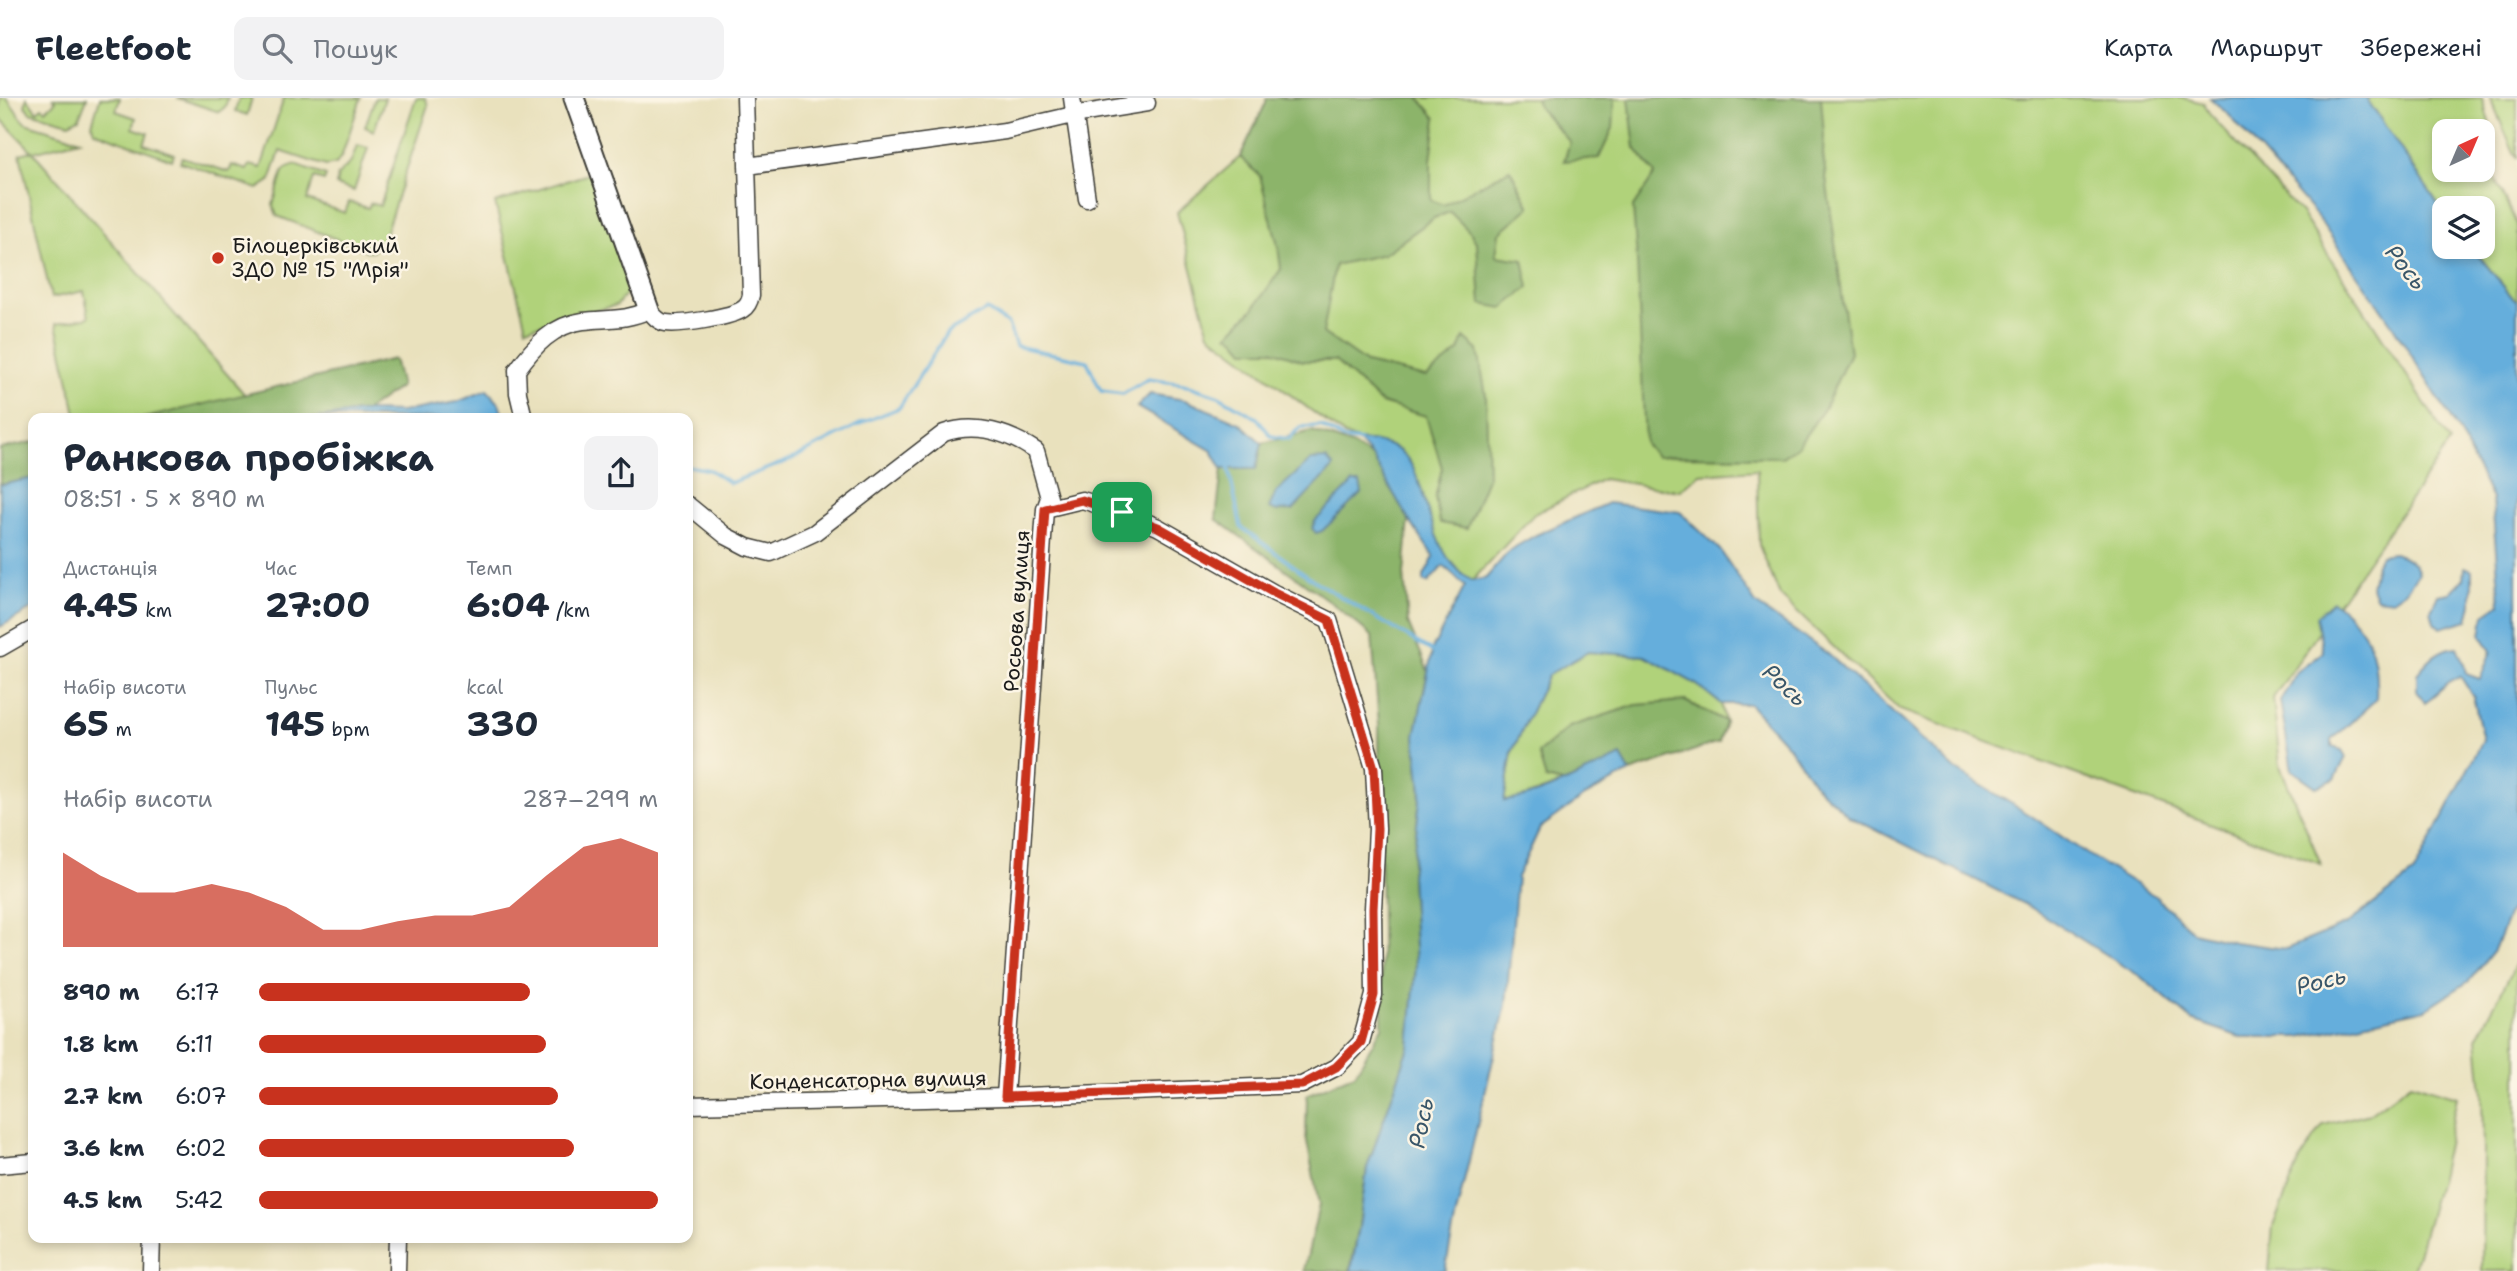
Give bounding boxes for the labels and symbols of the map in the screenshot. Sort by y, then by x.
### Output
north arrow [2432,119,2496,182]
place label: Білоцерківський ЗДО № 15 "Мрія" [232,232,409,284]
water label: Рось [2378,238,2434,296]
marker: Білоцерківський ЗДО № 15 "Мрія" [210,250,226,266]
pin [1092,482,1152,542]
street label: Росьова вулиця [997,529,1037,693]
water label: Рось [1756,657,1814,713]
water label: Рось [2293,960,2349,1002]
street label: Конденсаторна вулиця [749,1064,987,1096]
water label: Рось [1401,1095,1441,1151]

